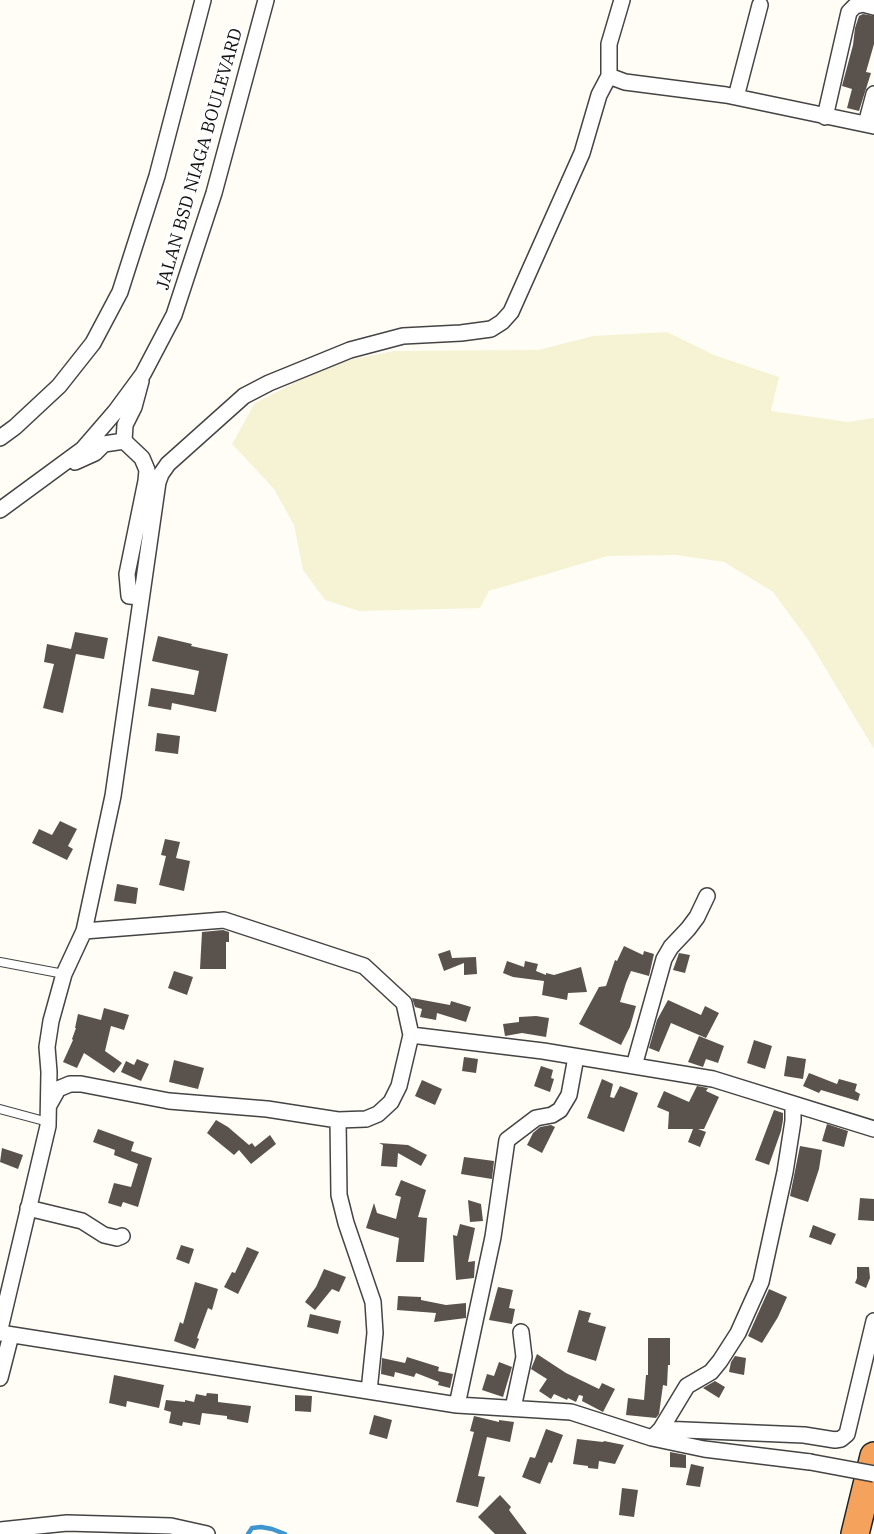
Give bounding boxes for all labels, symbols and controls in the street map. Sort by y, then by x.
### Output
street label: JALAN BSD NIAGA BOULEVARD [152,26,248,292]

